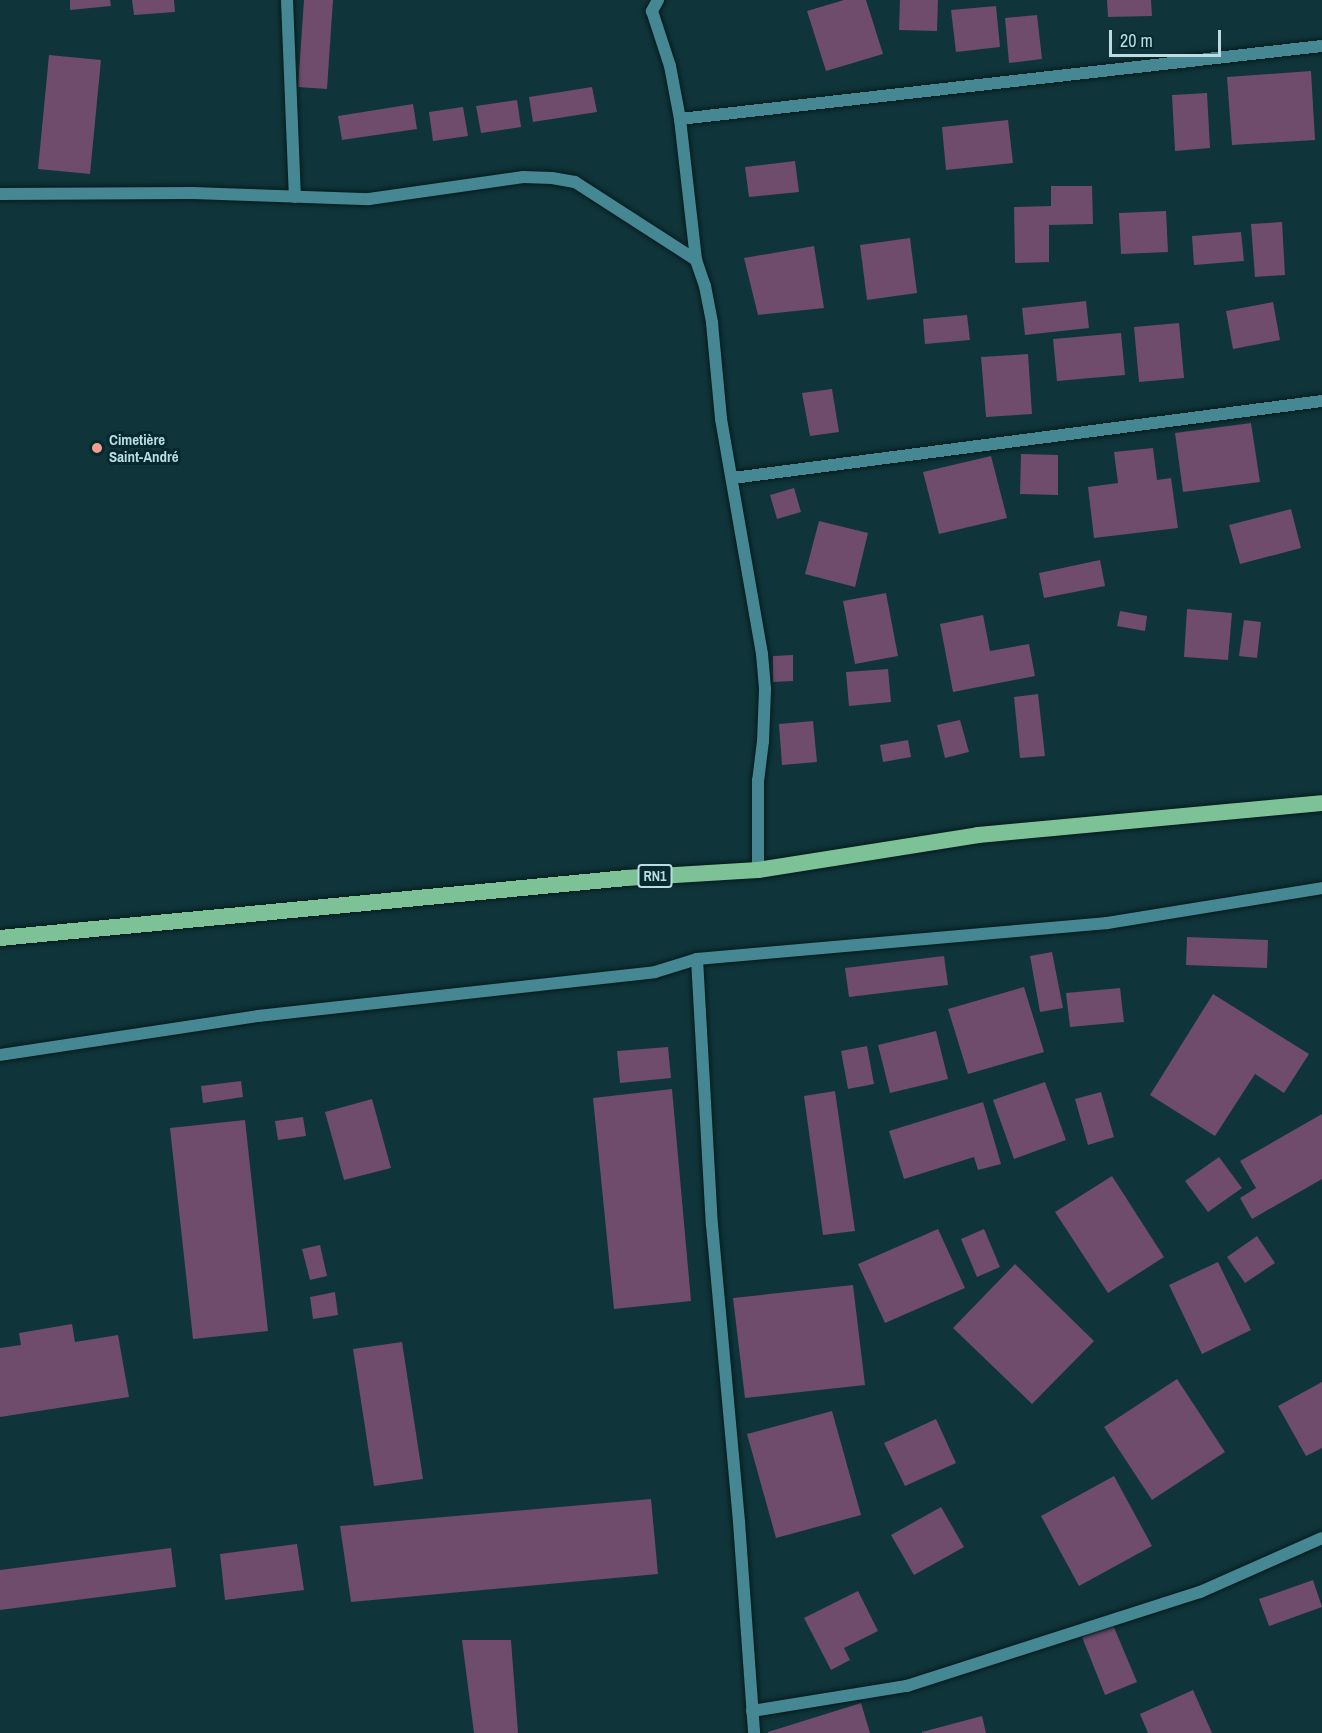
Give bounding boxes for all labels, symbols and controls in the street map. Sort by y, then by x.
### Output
scale bar [1112,18,1224,56]
text: 20 m [1120,28,1153,53]
place label: Cimetière Saint-André [109,430,179,465]
marker: Cimetière Saint-André [90,441,104,455]
road number: RN1 [637,865,673,887]

